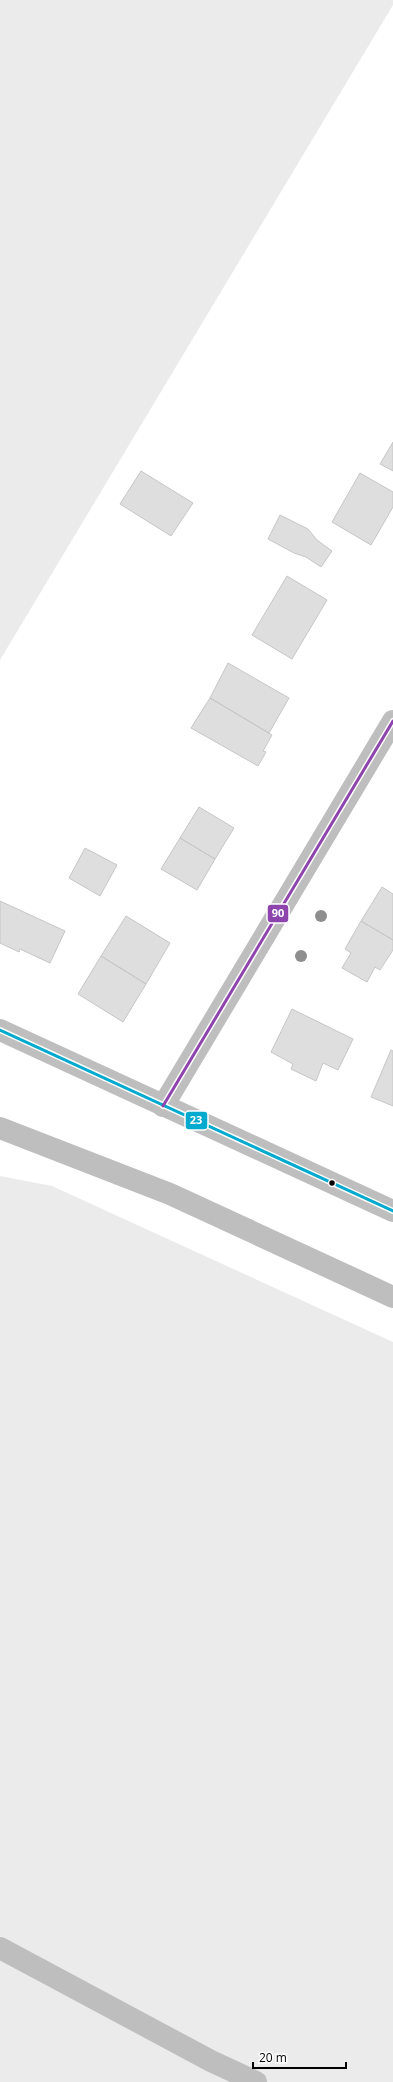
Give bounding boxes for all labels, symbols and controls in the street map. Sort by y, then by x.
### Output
line badge: 90 [267,904,289,923]
text: 90 [272,905,284,920]
line badge: 23 [185,1111,208,1130]
text: 23 [190,1112,202,1127]
unlabelled marker [327,1178,337,1188]
scale bar [253,2044,346,2070]
text: 20 m [259,2049,287,2066]

